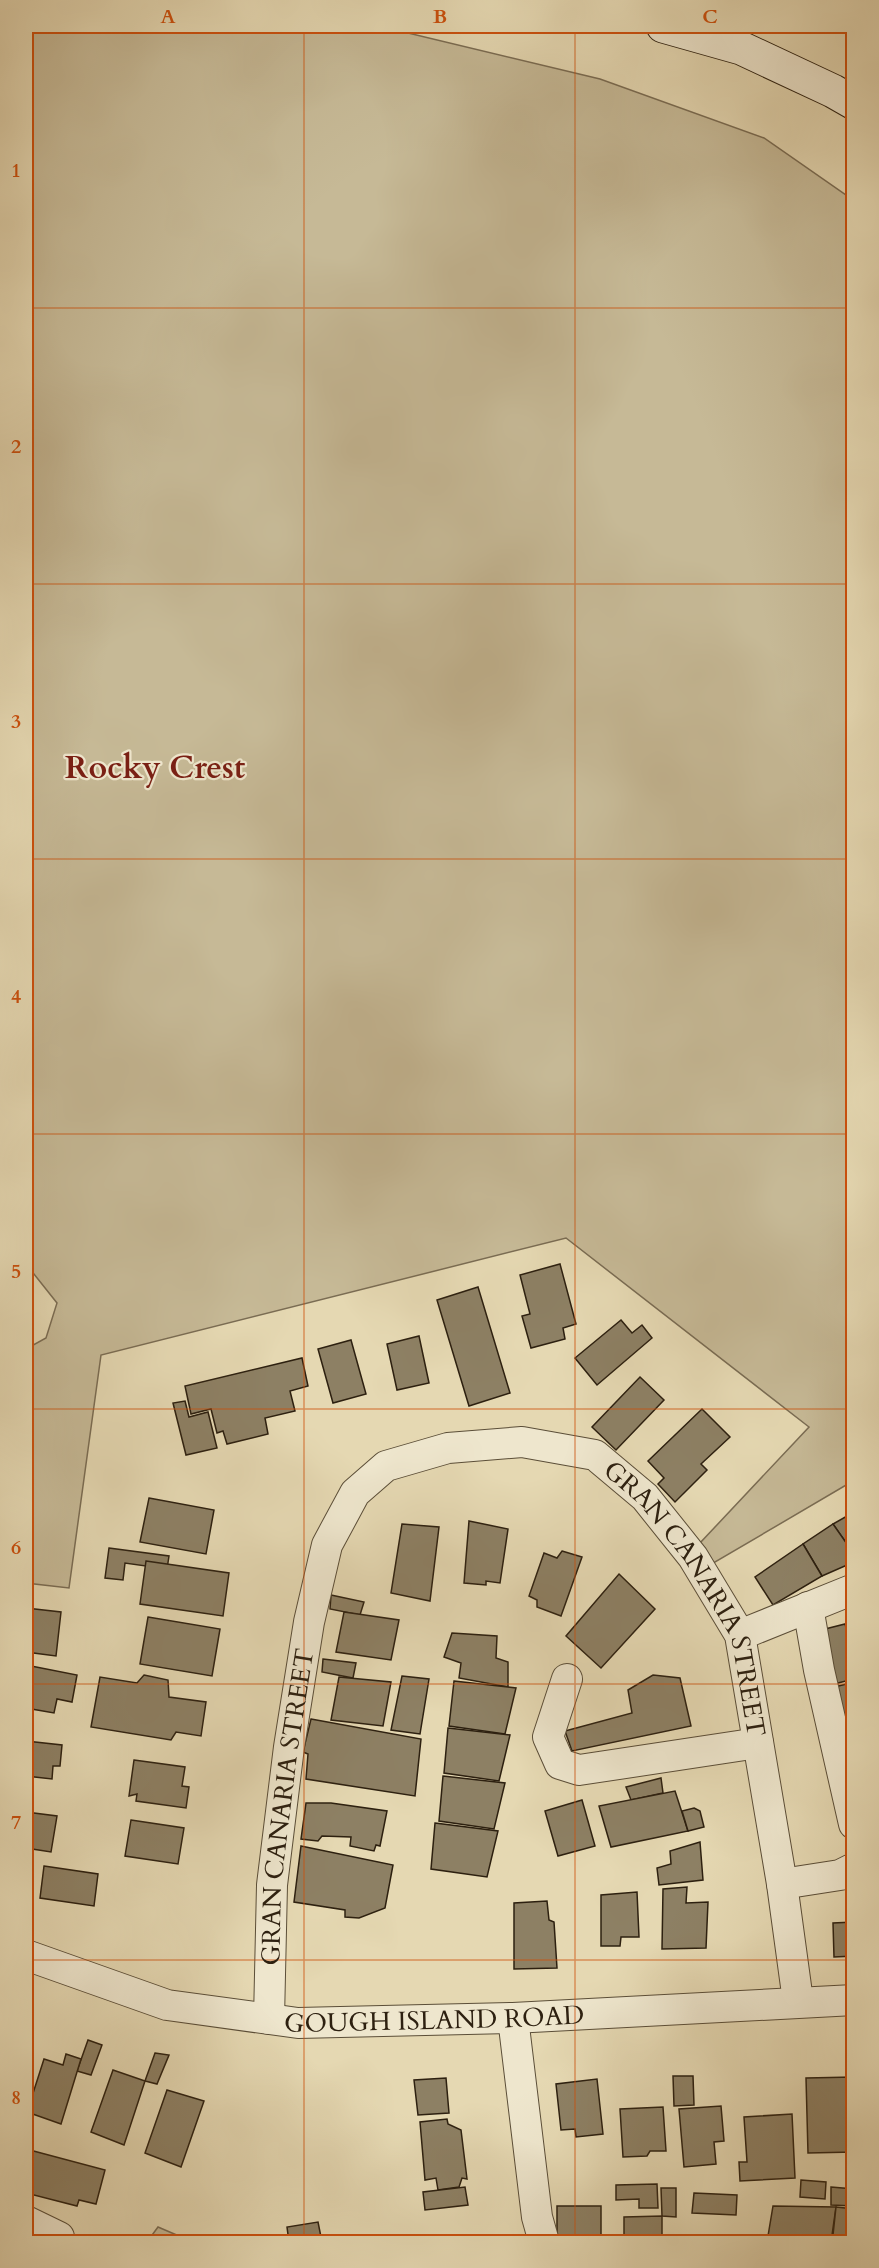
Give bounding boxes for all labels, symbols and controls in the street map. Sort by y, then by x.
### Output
text: A [160,3,176,30]
text: B [433,3,447,30]
text: C [702,3,718,30]
text: 1 [11,157,21,184]
text: 2 [11,433,21,460]
text: 3 [11,708,21,735]
district label: Rocky Crest [65,746,245,790]
text: 4 [11,983,21,1010]
text: 5 [11,1258,21,1285]
street label: GRAN CANARIA STREET [596,1452,774,1739]
text: 6 [11,1534,21,1561]
street label: GRAN CANARIA STREET [253,1646,322,1966]
text: 7 [11,1809,21,1836]
street label: GOUGH ISLAND ROAD [282,1997,585,2041]
text: 8 [11,2084,21,2111]

